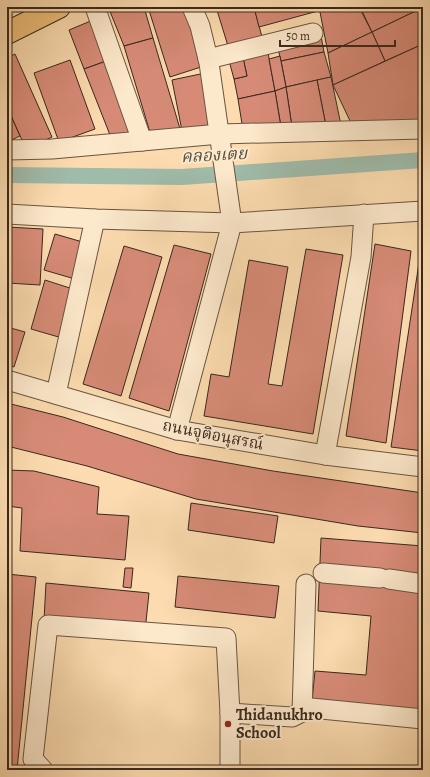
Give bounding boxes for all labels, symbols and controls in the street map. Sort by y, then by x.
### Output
scale bar [280,22,395,48]
text: 50 m [286,28,310,44]
water label: คลองเตย [180,142,248,168]
street label: ถนนจุติอนุสรณ์ [161,414,266,456]
place label: Thidanukhro School [236,704,323,744]
marker: Thidanukhro School [223,719,233,729]

